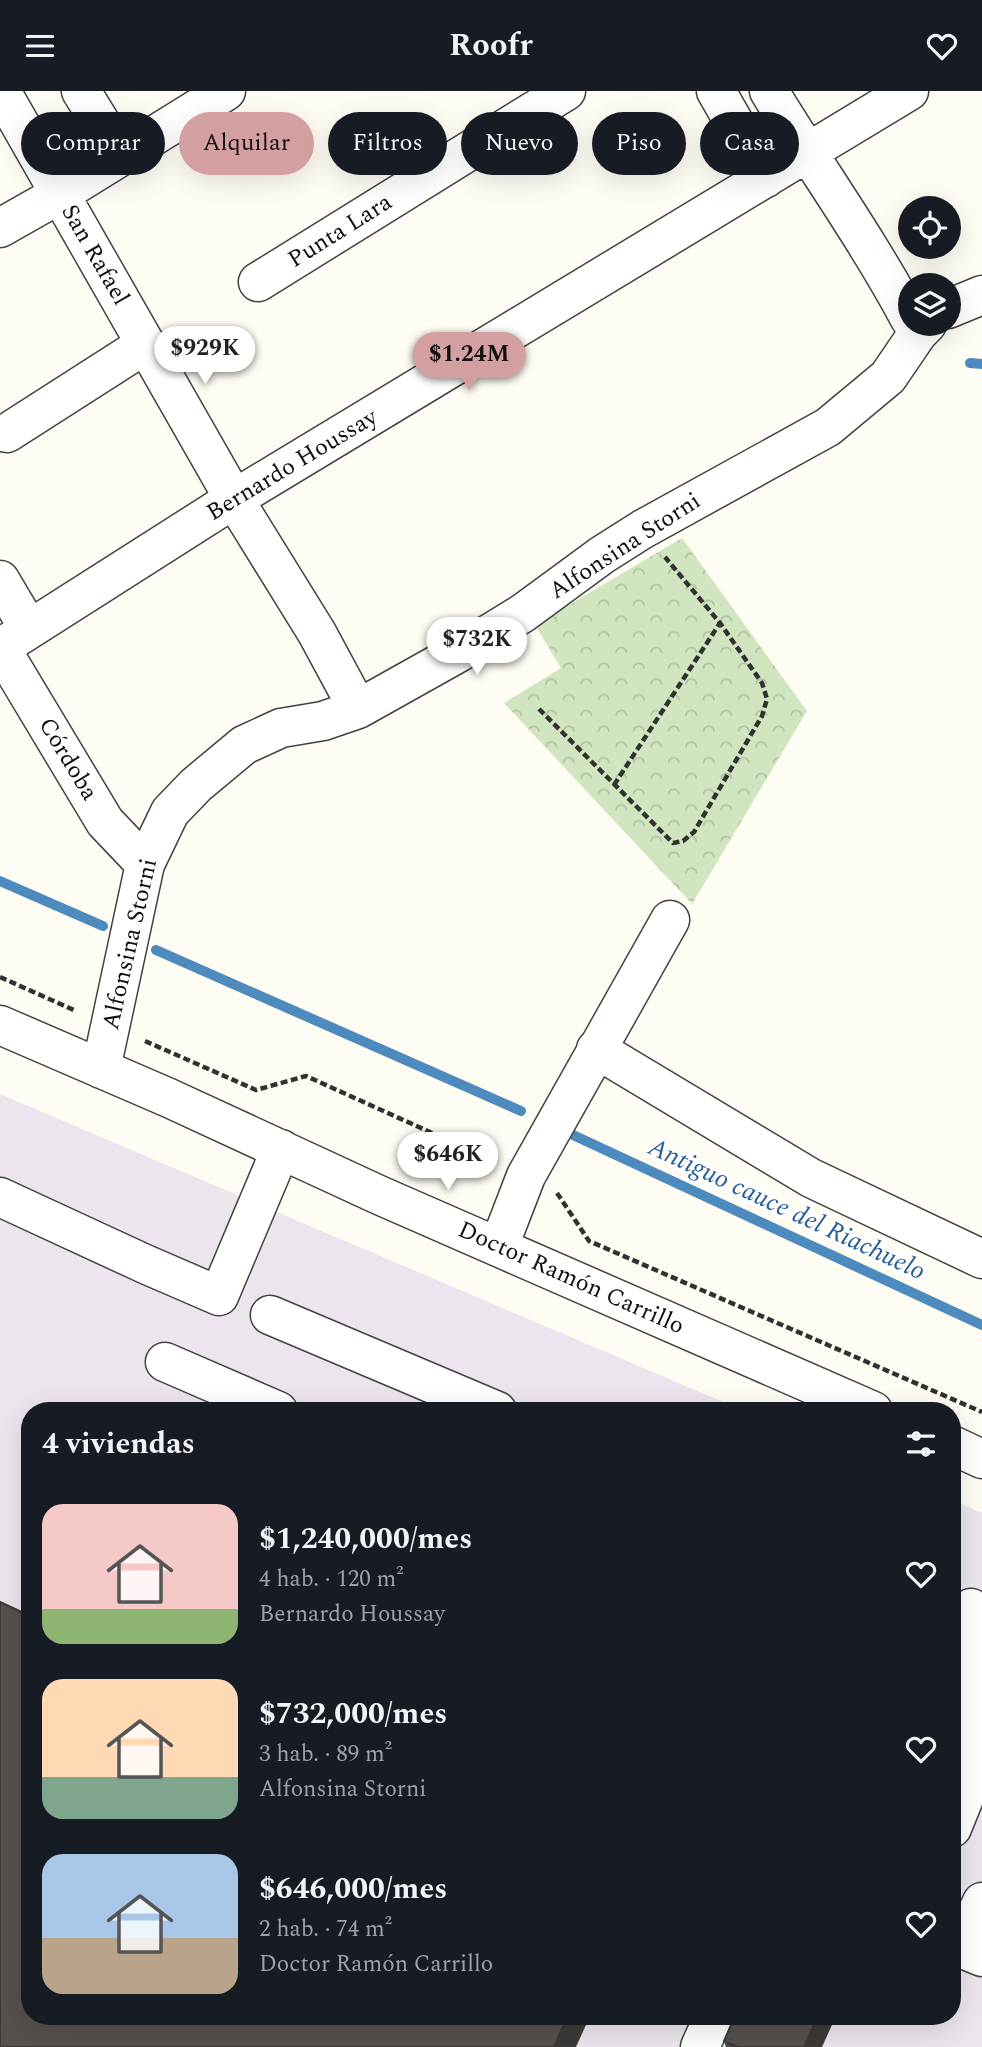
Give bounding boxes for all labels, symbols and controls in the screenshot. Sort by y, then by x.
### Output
text: Roofr [449,21,533,70]
icon: menu [21,27,59,65]
icon: heart [923,27,961,65]
chip: Comprar [21,112,165,175]
chip: Alquilar [179,112,314,175]
chip: Filtros [328,112,447,175]
chip: Nuevo [461,112,578,175]
chip: Piso [592,112,686,175]
chip: Casa [700,112,799,175]
street label: Punta Lara [281,184,400,277]
map controls [898,196,961,336]
button: locate [898,196,961,259]
street label: San Rafael [52,198,138,312]
button: layers [898,273,961,336]
pin: $929K [156,327,254,386]
text: $929K [170,331,240,366]
pin: $1.24M [412,333,526,392]
text: $1.24M [429,337,509,372]
street label: Bernardo Houssay [200,399,386,530]
street label: Alfonsina Storni [542,483,708,609]
pin: $732K [428,617,526,677]
text: $732K [442,622,512,657]
street label: Córdoba [29,711,107,808]
street label: Alfonsina Storni [93,855,167,1033]
water label: Antiguo cauce del Riachuelo [641,1127,932,1291]
pin: $646K [399,1133,497,1192]
text: $646K [413,1137,483,1172]
street label: Doctor Ramón Carrillo [452,1212,690,1344]
text: 4 viviendas [42,1421,195,1467]
icon: filters [902,1425,940,1463]
text: $1,240,000/mes [259,1516,472,1562]
icon: home [98,1532,182,1616]
icon: heart [902,1555,940,1593]
text: 4 hab. · 120 m² [259,1562,404,1597]
text: Bernardo Houssay [259,1597,445,1632]
text: $732,000/mes [259,1691,447,1737]
icon: home [98,1707,182,1791]
icon: heart [902,1730,940,1768]
text: 3 hab. · 89 m² [259,1737,392,1772]
text: Alfonsina Storni [259,1772,426,1807]
text: $646,000/mes [259,1866,447,1912]
icon: home [98,1882,182,1966]
icon: heart [902,1905,940,1943]
text: 2 hab. · 74 m² [259,1912,392,1947]
text: Doctor Ramón Carrillo [259,1947,493,1982]

